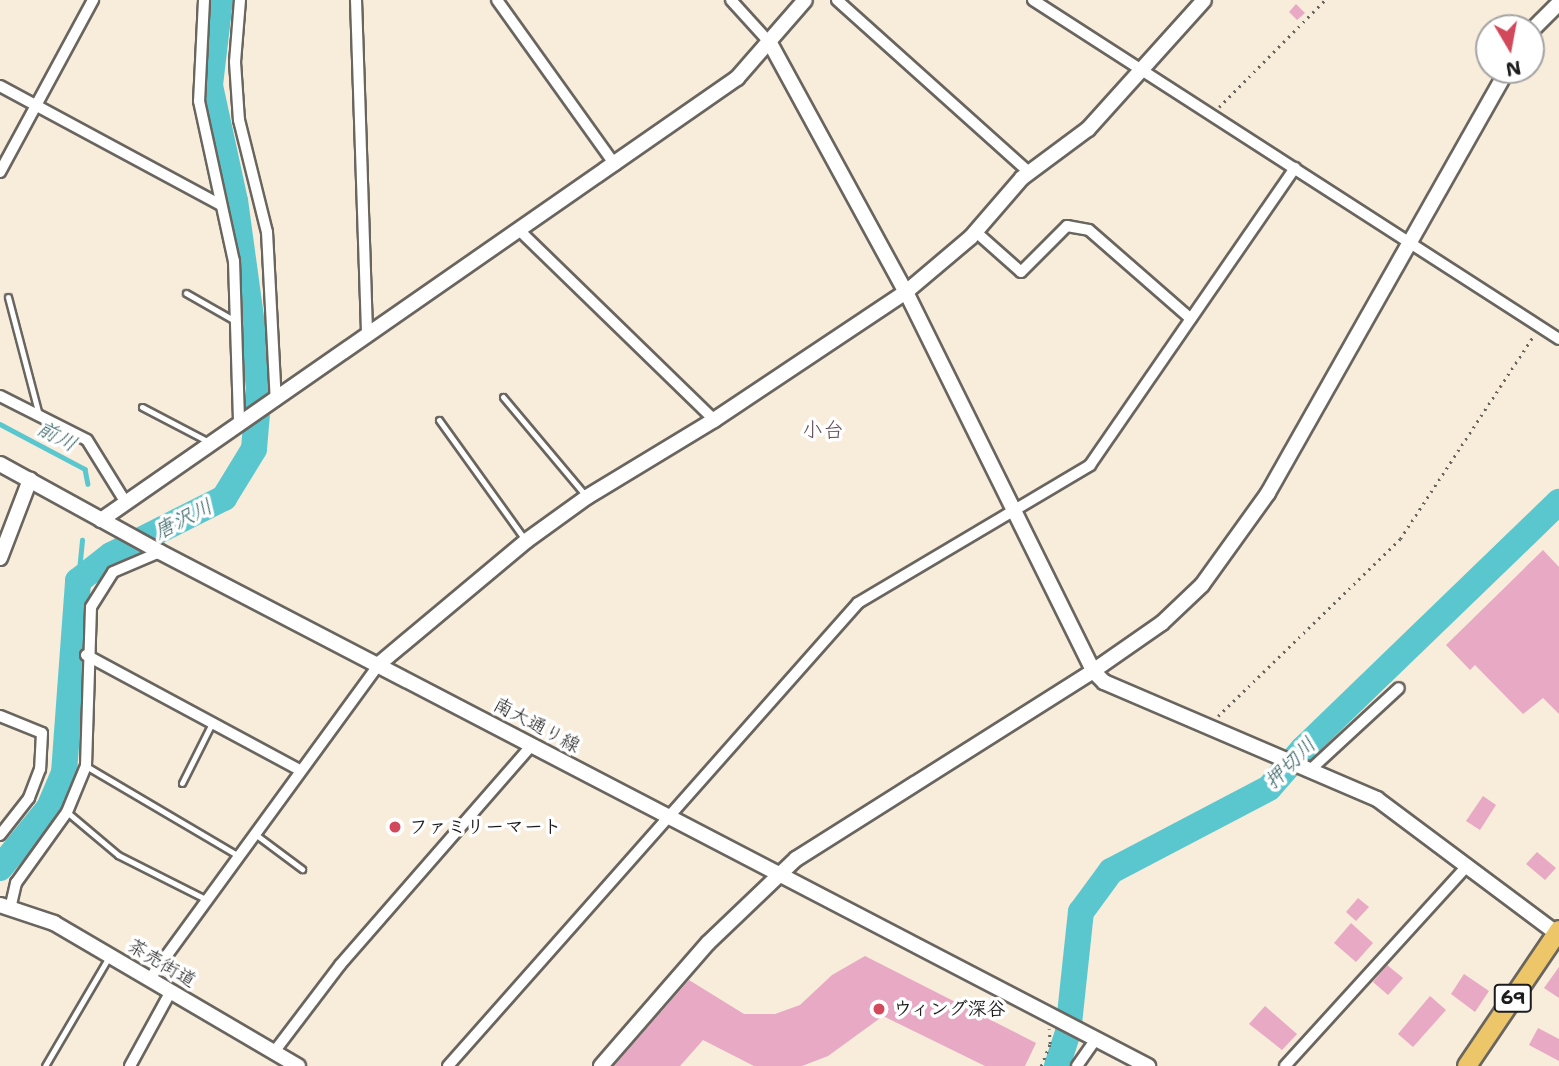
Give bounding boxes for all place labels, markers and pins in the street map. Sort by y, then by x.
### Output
place label: ファミリーマート [409,816,561,838]
marker: ファミリーマート [387,819,403,835]
place label: ウィング深谷 [893,998,1007,1020]
marker: ウィング深谷 [871,1001,887,1017]

